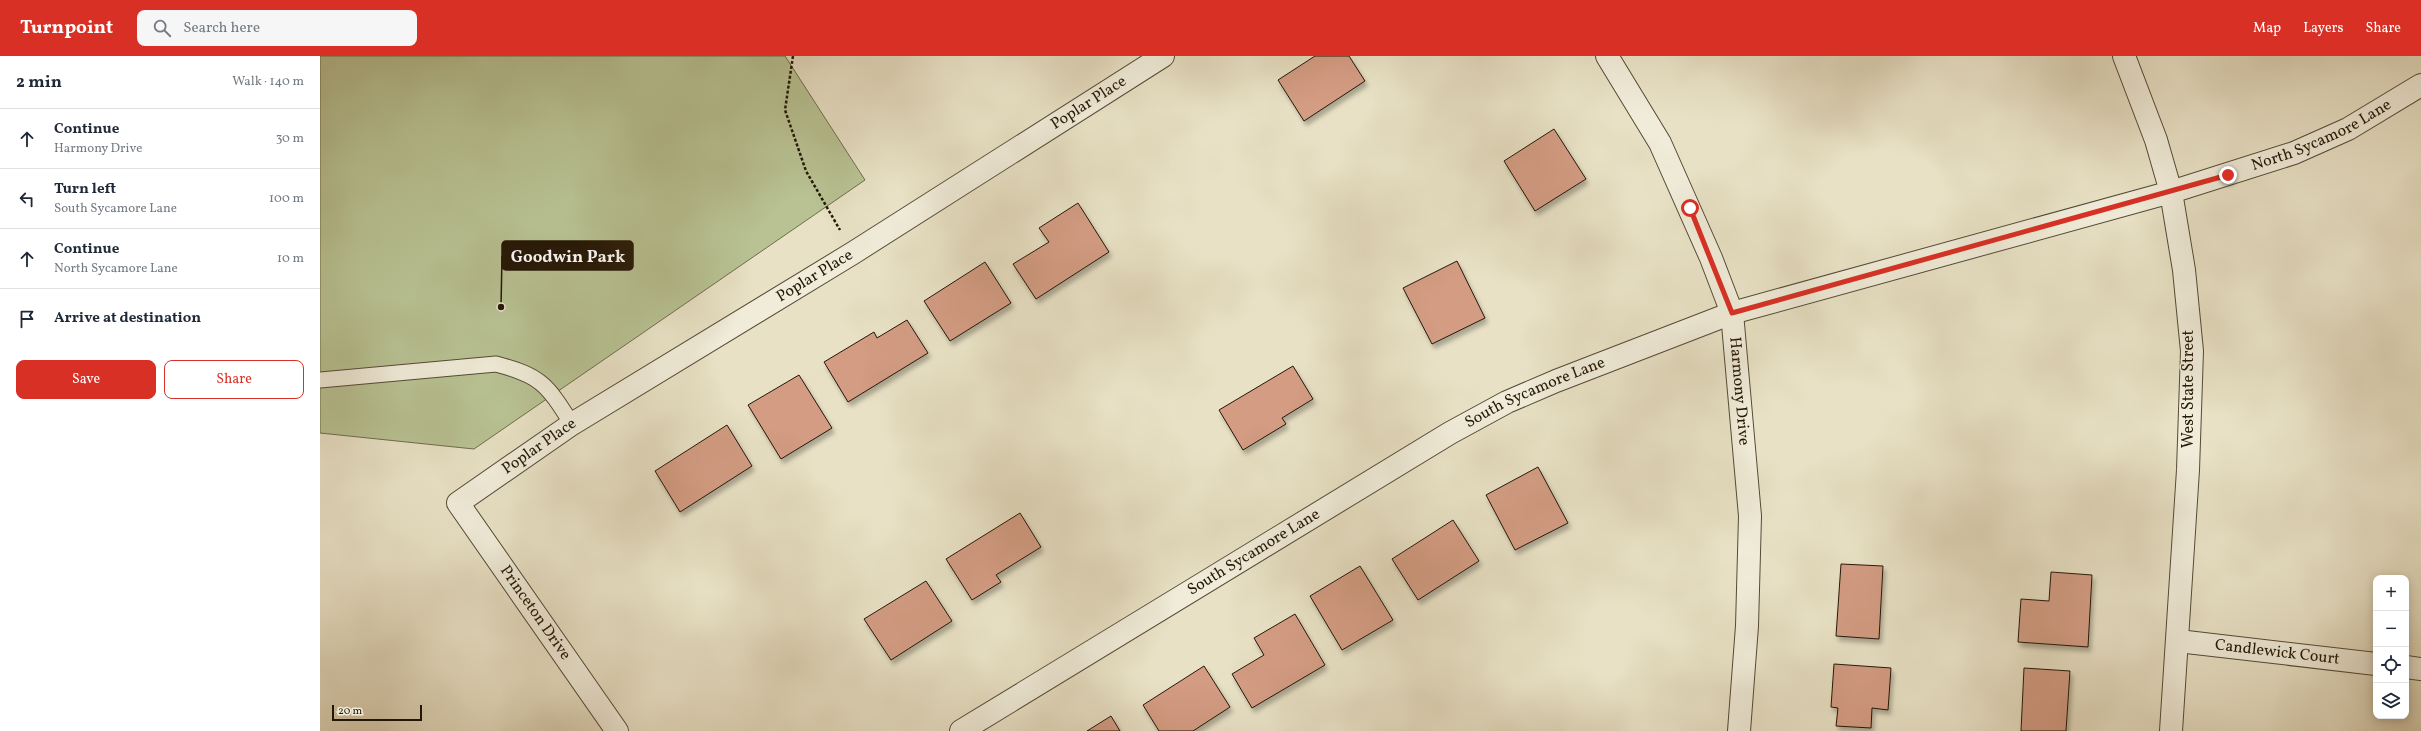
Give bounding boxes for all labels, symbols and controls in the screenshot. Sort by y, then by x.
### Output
search box [137,10,417,46]
text: Turnpoint [20,15,113,41]
icon: search [151,17,173,39]
text: Search here [183,18,260,39]
text: Map [2253,19,2281,38]
text: Layers [2303,19,2343,38]
text: Share [2365,19,2401,38]
text: 2 min [16,71,62,94]
street label: Poplar Place [1047,71,1131,135]
text: Walk · 140 m [232,73,304,91]
street label: North Sycamore Lane [2249,94,2396,177]
text: Continue [54,119,119,140]
icon: ahead [16,128,38,150]
text: 30 m [276,130,304,148]
text: Harmony Drive [54,140,142,158]
route end [2219,166,2237,184]
text: Turn left [54,179,116,200]
icon: left [16,188,38,210]
text: 100 m [269,190,304,208]
route start [1681,199,1699,217]
text: South Sycamore Lane [54,200,177,218]
text: Continue [54,239,119,260]
callout: Goodwin Park [502,241,633,270]
street label: Poplar Place [772,244,857,308]
text: Goodwin Park [511,246,626,269]
icon: ahead [16,248,38,270]
text: 10 m [277,250,304,268]
text: North Sycamore Lane [54,260,178,278]
icon: arrive [16,308,38,330]
text: Arrive at destination [54,308,201,329]
street label: West State Street [2178,329,2200,448]
street label: Harmony Drive [1723,336,1755,446]
street label: South Sycamore Lane [1461,352,1608,434]
button: Save [16,360,156,399]
button: Share [164,360,304,399]
street label: Poplar Place [498,413,581,480]
street label: South Sycamore Lane [1183,504,1324,601]
street label: Princeton Drive [494,561,576,665]
map controls [2373,575,2409,719]
button: + [2373,575,2409,611]
button: − [2373,611,2409,647]
street label: Candlewick Court [2214,634,2341,671]
button: locate [2373,647,2409,683]
button: layers [2373,683,2409,719]
scale bar [332,703,422,722]
text: 20 m [338,704,362,719]

